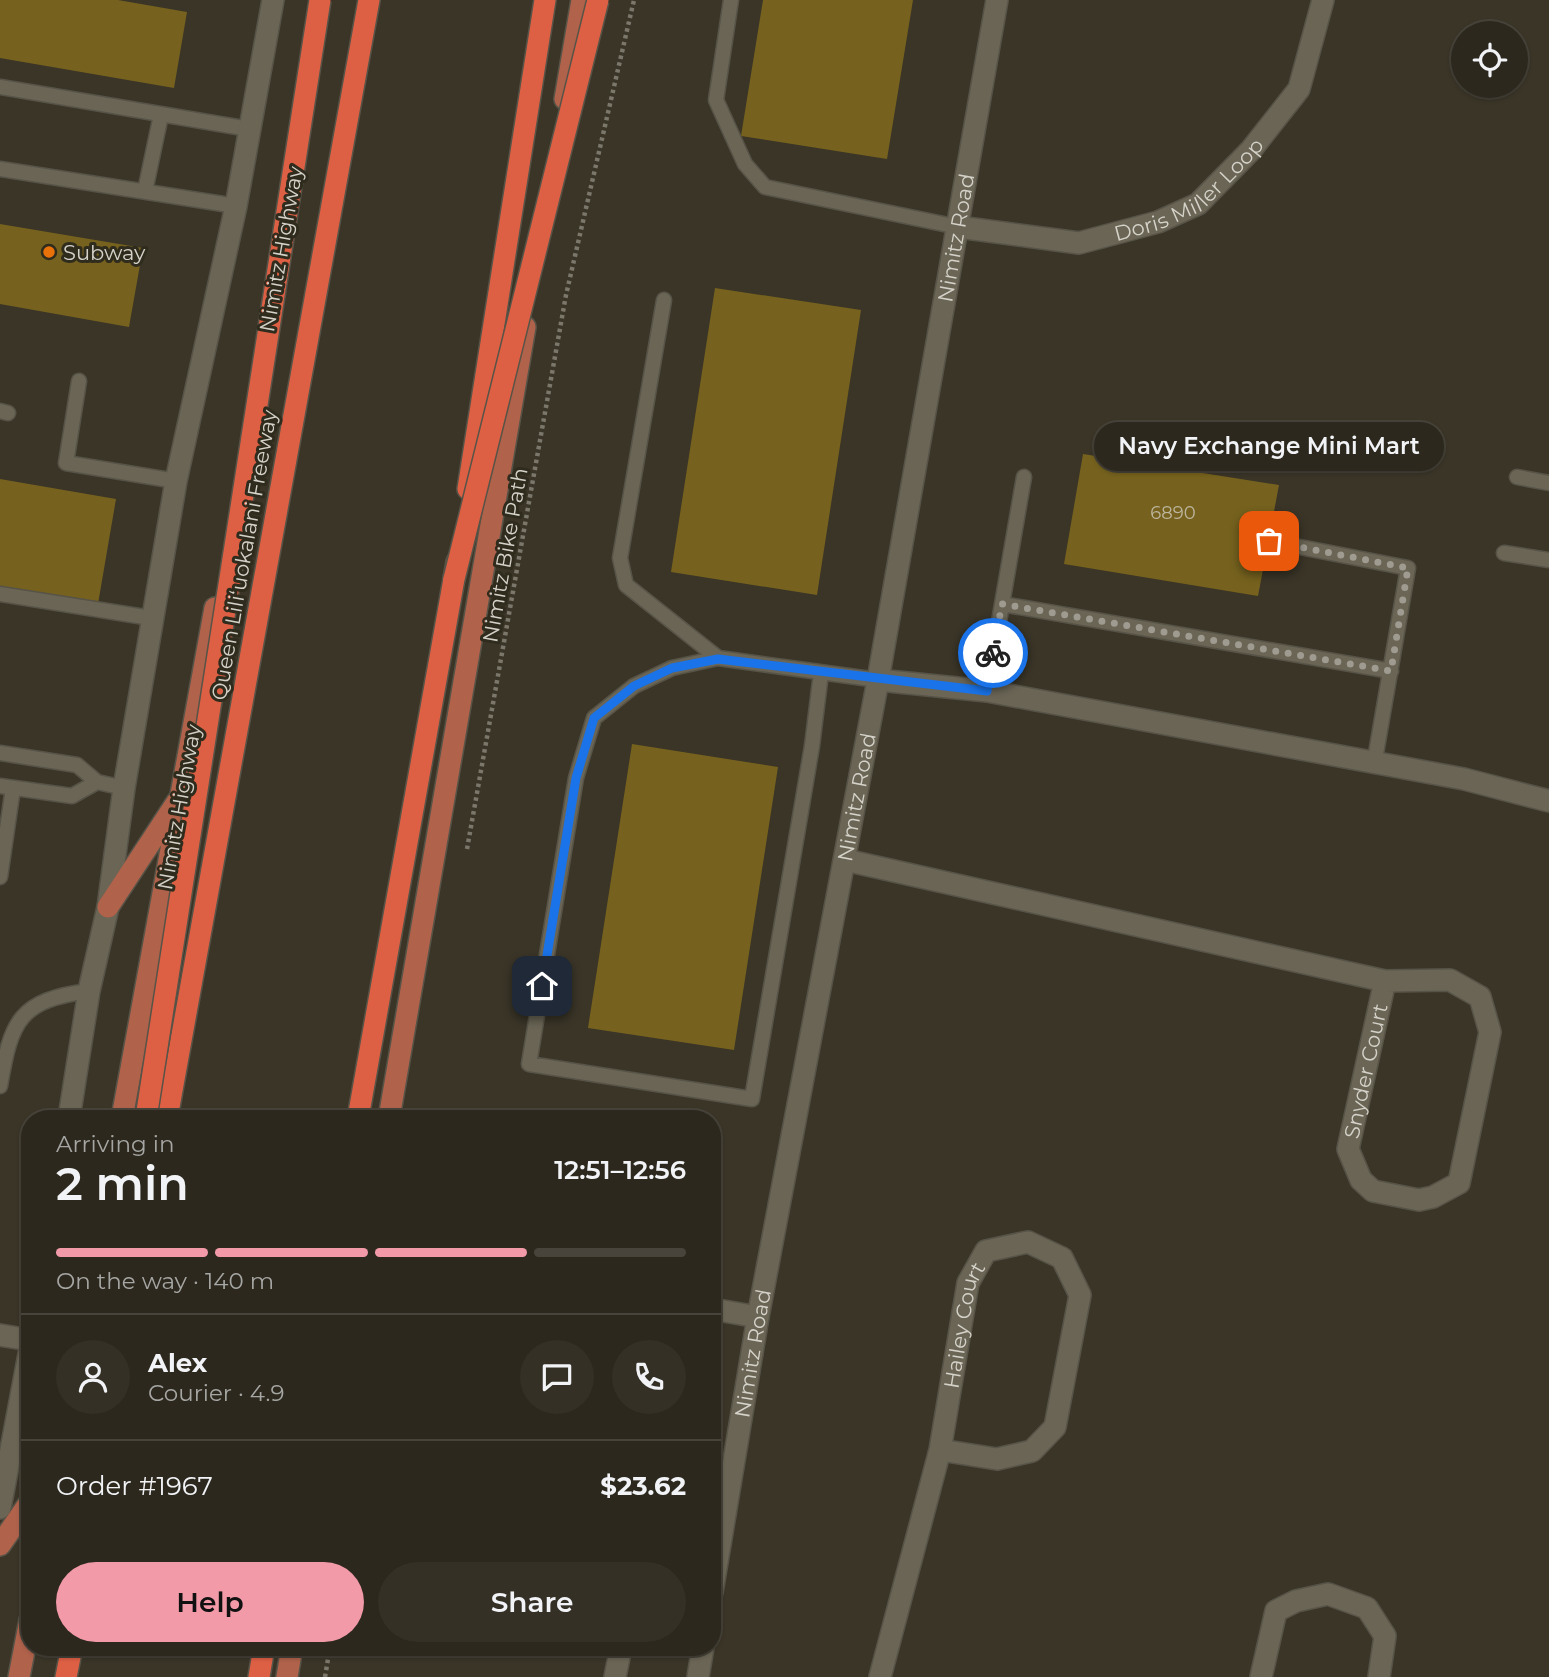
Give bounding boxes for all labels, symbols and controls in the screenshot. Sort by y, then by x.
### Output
map controls [1451,21,1528,98]
button: locate [1451,21,1528,98]
street label: Doris Miller Loop [1111,133,1268,246]
street label: Nimitz Highway [254,164,308,334]
street label: Nimitz Road [932,171,979,304]
place label: Subway [63,240,146,265]
marker: Subway [41,244,57,260]
street label: Queen Liliʻuokalani Freeway [206,407,282,702]
callout: Navy Exchange Mini Mart [1094,422,1444,471]
text: Navy Exchange Mini Mart [1118,432,1420,460]
street label: Nimitz Bike Path [477,466,533,644]
house number: 6890 [1150,502,1196,524]
pin [1239,511,1299,571]
icon: bag [1250,522,1288,560]
courier [958,618,1028,688]
icon: bike [974,634,1012,672]
street label: Nimitz Highway [152,722,206,892]
street label: Nimitz Road [832,731,880,863]
pin [512,956,572,1016]
icon: home [523,967,561,1005]
street label: Snyder Court [1338,1001,1392,1141]
text: Arriving in [56,1130,175,1158]
text: 12:51–12:56 [554,1154,686,1186]
text: 2 min [56,1155,189,1212]
street label: Hailey Court [938,1257,990,1390]
text: On the way · 140 m [56,1267,274,1295]
street label: Nimitz Road [729,1287,776,1420]
button: person [56,1340,130,1414]
button: chat [520,1340,594,1414]
button: phone [612,1340,686,1414]
text: Alex [148,1347,207,1379]
text: Courier · 4.9 [148,1379,284,1407]
text: Order #1967 [56,1470,213,1502]
text: $23.62 [600,1470,686,1502]
button: Help [56,1562,364,1642]
button: Share [378,1562,686,1642]

